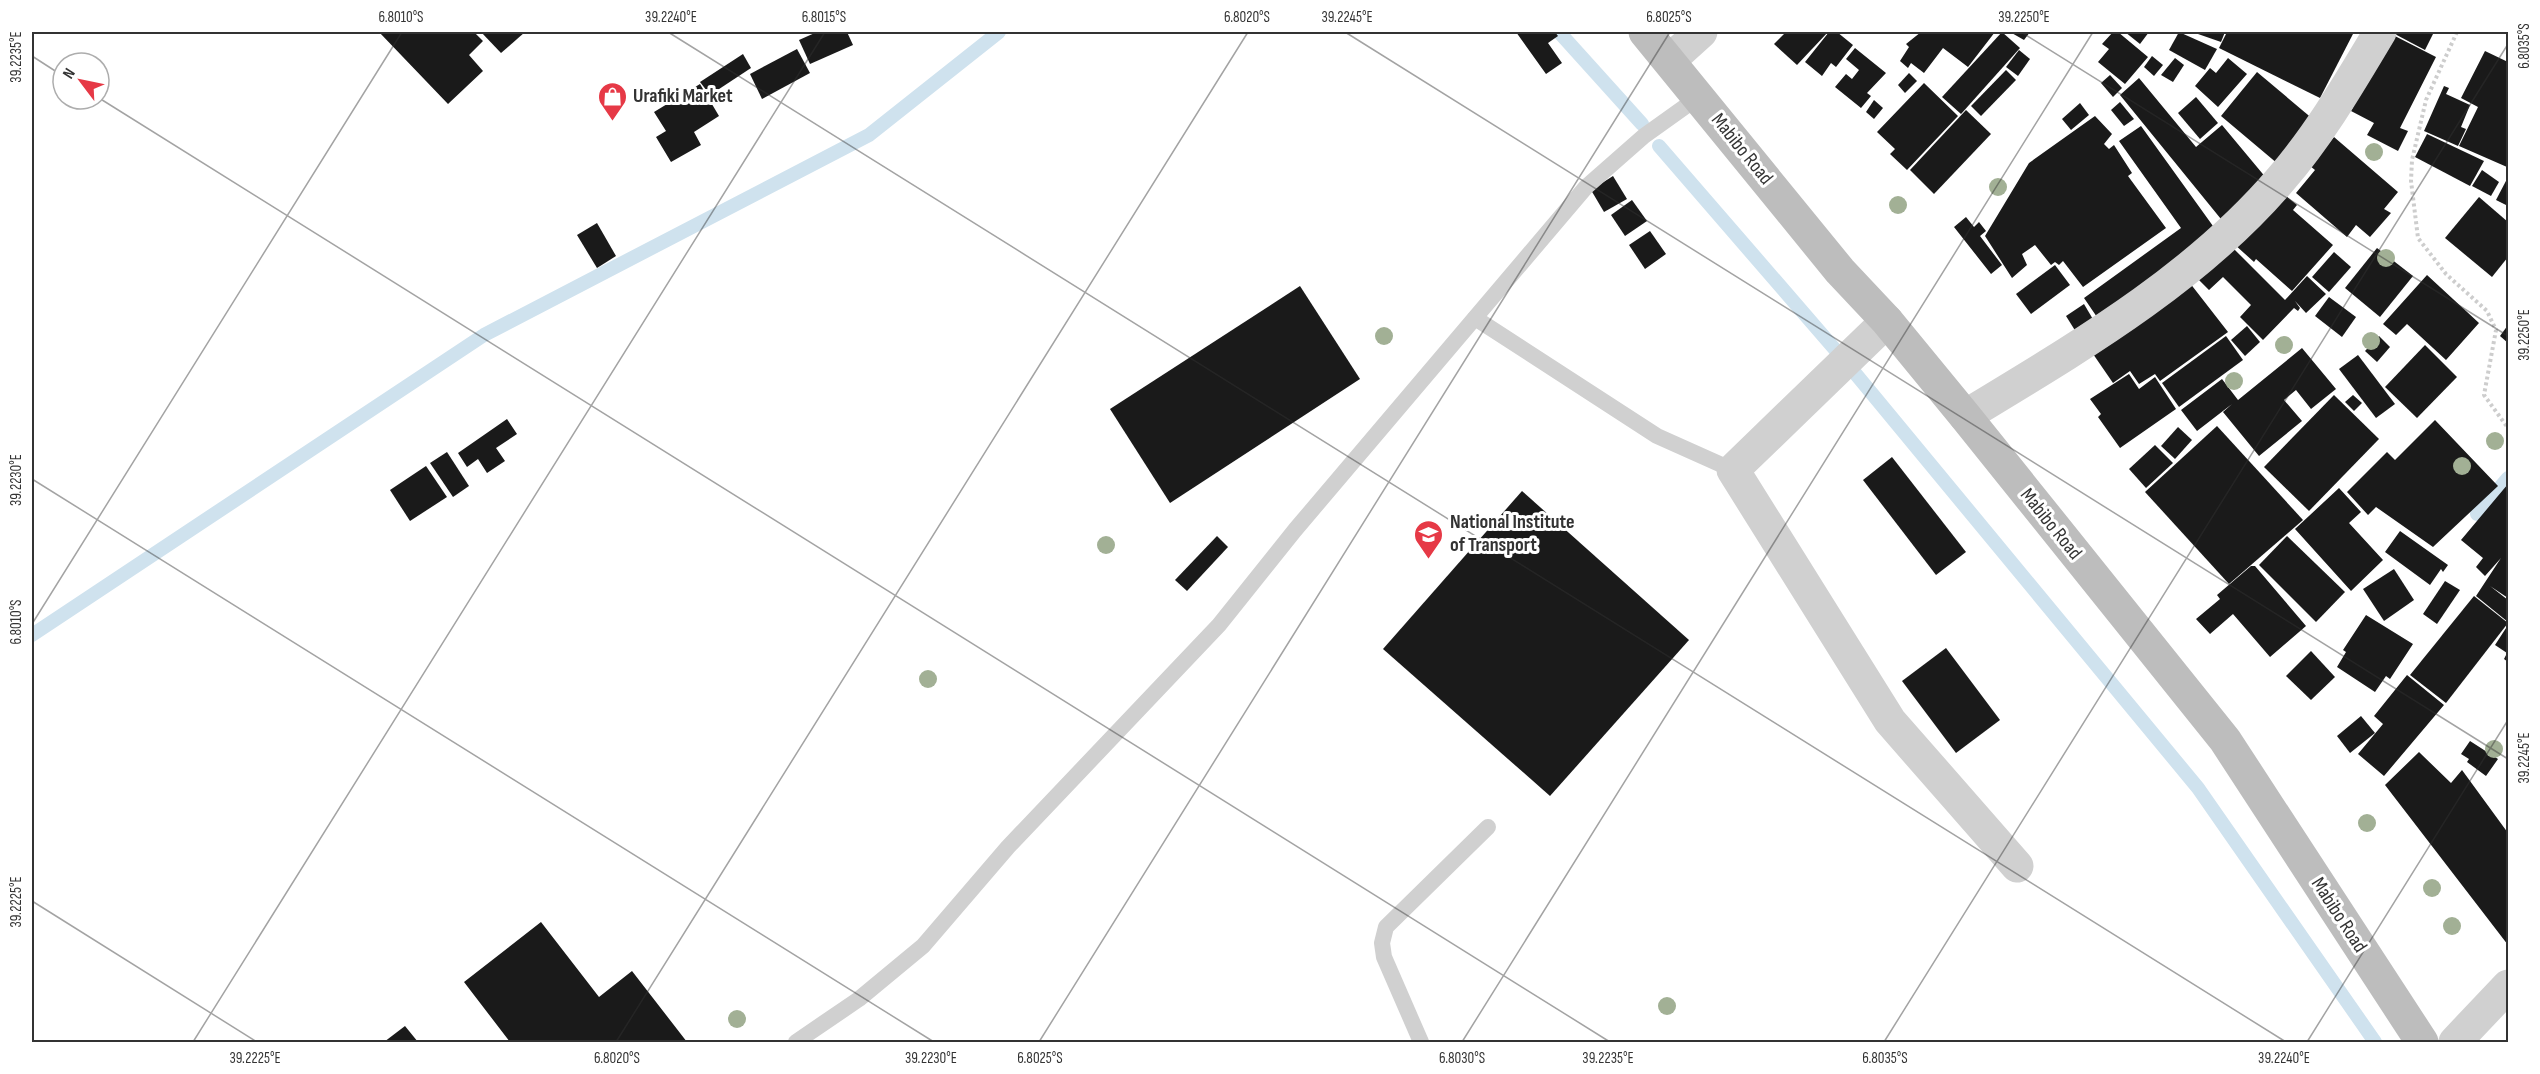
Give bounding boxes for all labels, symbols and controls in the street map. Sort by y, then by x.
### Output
text: 6.8010°S [378,8,424,27]
text: 39.2240°E [645,8,697,27]
text: 6.8015°S [802,8,846,27]
text: 6.8020°S [1224,8,1270,27]
text: 39.2245°E [1321,8,1373,27]
text: 6.8025°S [1646,8,1692,27]
text: 39.2250°E [1998,8,2050,27]
text: 6.8035°S [2515,23,2534,69]
text: 39.2235°E [7,31,26,83]
north arrow [51,51,111,111]
text: N [59,65,80,83]
shop icon: Urafiki Market [596,80,628,122]
place label: Urafiki Market [633,84,733,108]
street label: Mabibo Road [1706,109,1778,189]
text: 39.2250°E [2515,309,2534,361]
text: 39.2230°E [7,454,26,506]
street label: Mabibo Road [2015,484,2087,564]
place label: National Institute of Transport [1450,510,1575,557]
school or university icon: National Institute of Transport [1413,518,1445,560]
text: 6.8010°S [7,599,26,645]
text: 39.2245°E [2515,732,2534,784]
street label: Mabibo Road [2306,873,2372,957]
text: 39.2225°E [7,876,26,928]
text: 39.2225°E [229,1049,281,1068]
text: 6.8020°S [594,1049,640,1068]
text: 39.2230°E [905,1049,957,1068]
text: 6.8025°S [1017,1049,1063,1068]
text: 6.8030°S [1439,1049,1485,1068]
text: 39.2235°E [1582,1049,1634,1068]
text: 6.8035°S [1862,1049,1908,1068]
text: 39.2240°E [2258,1049,2310,1068]

